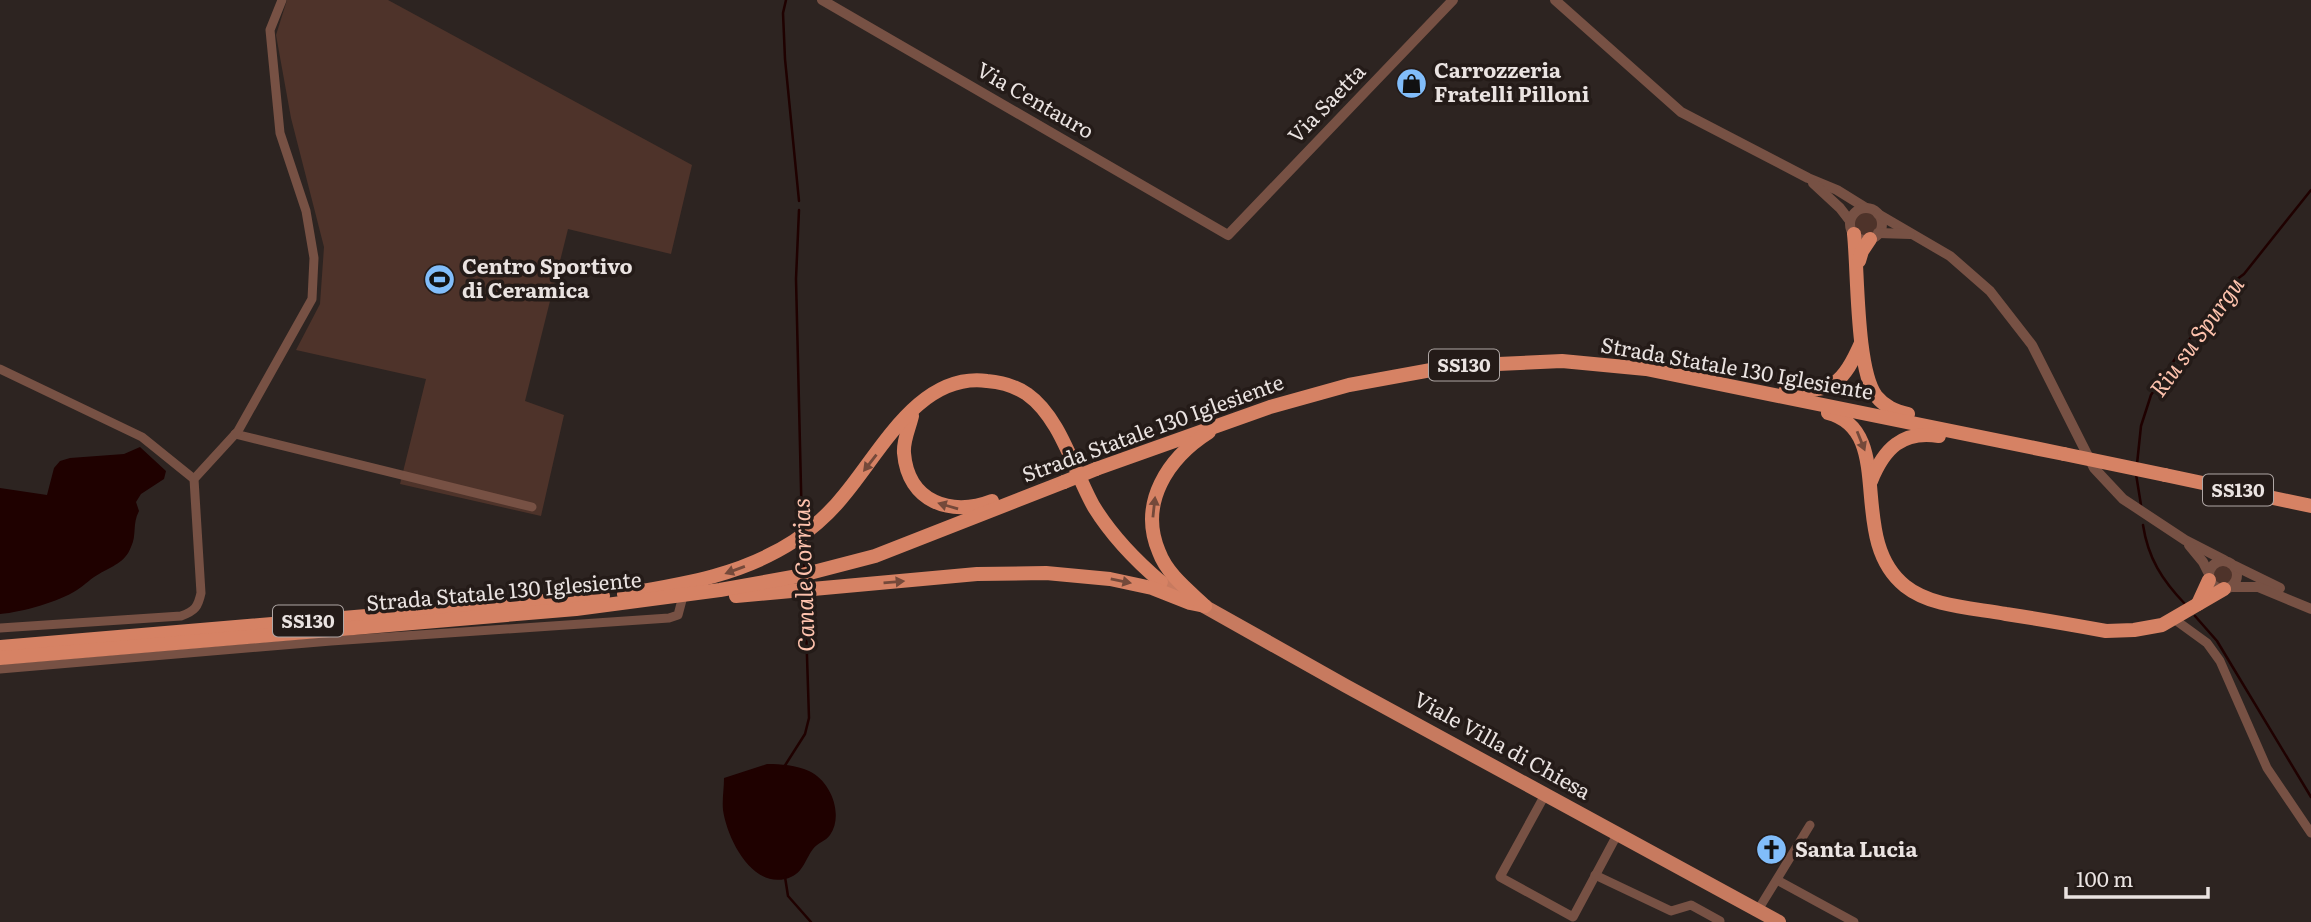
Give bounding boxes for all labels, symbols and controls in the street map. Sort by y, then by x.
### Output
street label: Via Centauro [972,53,1101,145]
place label: Carrozzeria Fratelli Pilloni [1434,53,1590,108]
street label: Via Saetta [1279,55,1372,149]
shop icon: Carrozzeria Fratelli Pilloni [1394,66,1428,100]
place label: Centro Sportivo di Ceramica [462,249,633,304]
sports icon: Centro Sportivo di Ceramica [422,262,456,296]
water label: Riu su Spurgu [2140,268,2251,403]
street label: Strada Statale 130 Iglesiente [1599,327,1876,406]
road number: SS130 [1429,350,1499,380]
street label: Strada Statale 130 Iglesiente [1017,365,1287,488]
one-way arrow [1855,431,1866,452]
one-way arrow [863,454,878,471]
road number: SS130 [2203,475,2273,505]
one-way arrow [1149,496,1160,518]
water label: Canale Corrias [782,498,822,652]
one-way arrow [937,500,958,510]
street label: Strada Statale 130 Iglesiente [365,562,643,617]
one-way arrow [725,565,746,576]
one-way arrow [883,576,905,587]
one-way arrow [1110,576,1132,587]
road number: SS130 [273,606,343,636]
street label: Viale Villa di Chiesa [1409,682,1598,806]
place label: Santa Lucia [1795,832,1918,863]
church icon: Santa Lucia [1755,833,1789,867]
scale bar [2066,856,2208,900]
text: 100 m [2076,862,2133,893]

